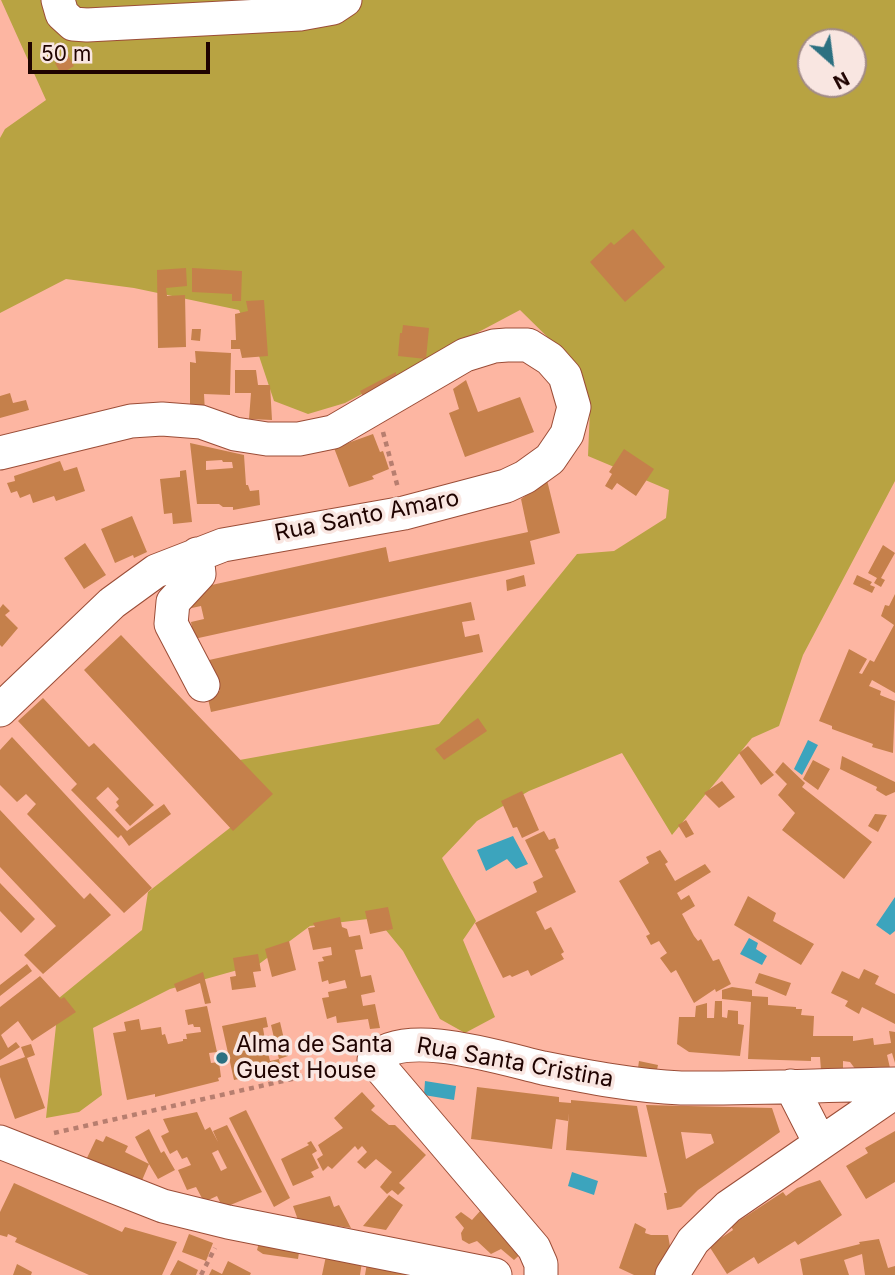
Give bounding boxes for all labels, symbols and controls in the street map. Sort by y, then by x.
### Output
scale bar [32,28,214,72]
north arrow [797,28,867,98]
text: 50 m [41,41,91,66]
text: N [829,67,853,94]
street label: Rua Santo Amaro [272,485,462,547]
place label: Alma de Santa Guest House [236,1031,393,1085]
street label: Rua Santa Cristina [415,1032,615,1094]
marker: Alma de Santa Guest House [214,1050,230,1066]

